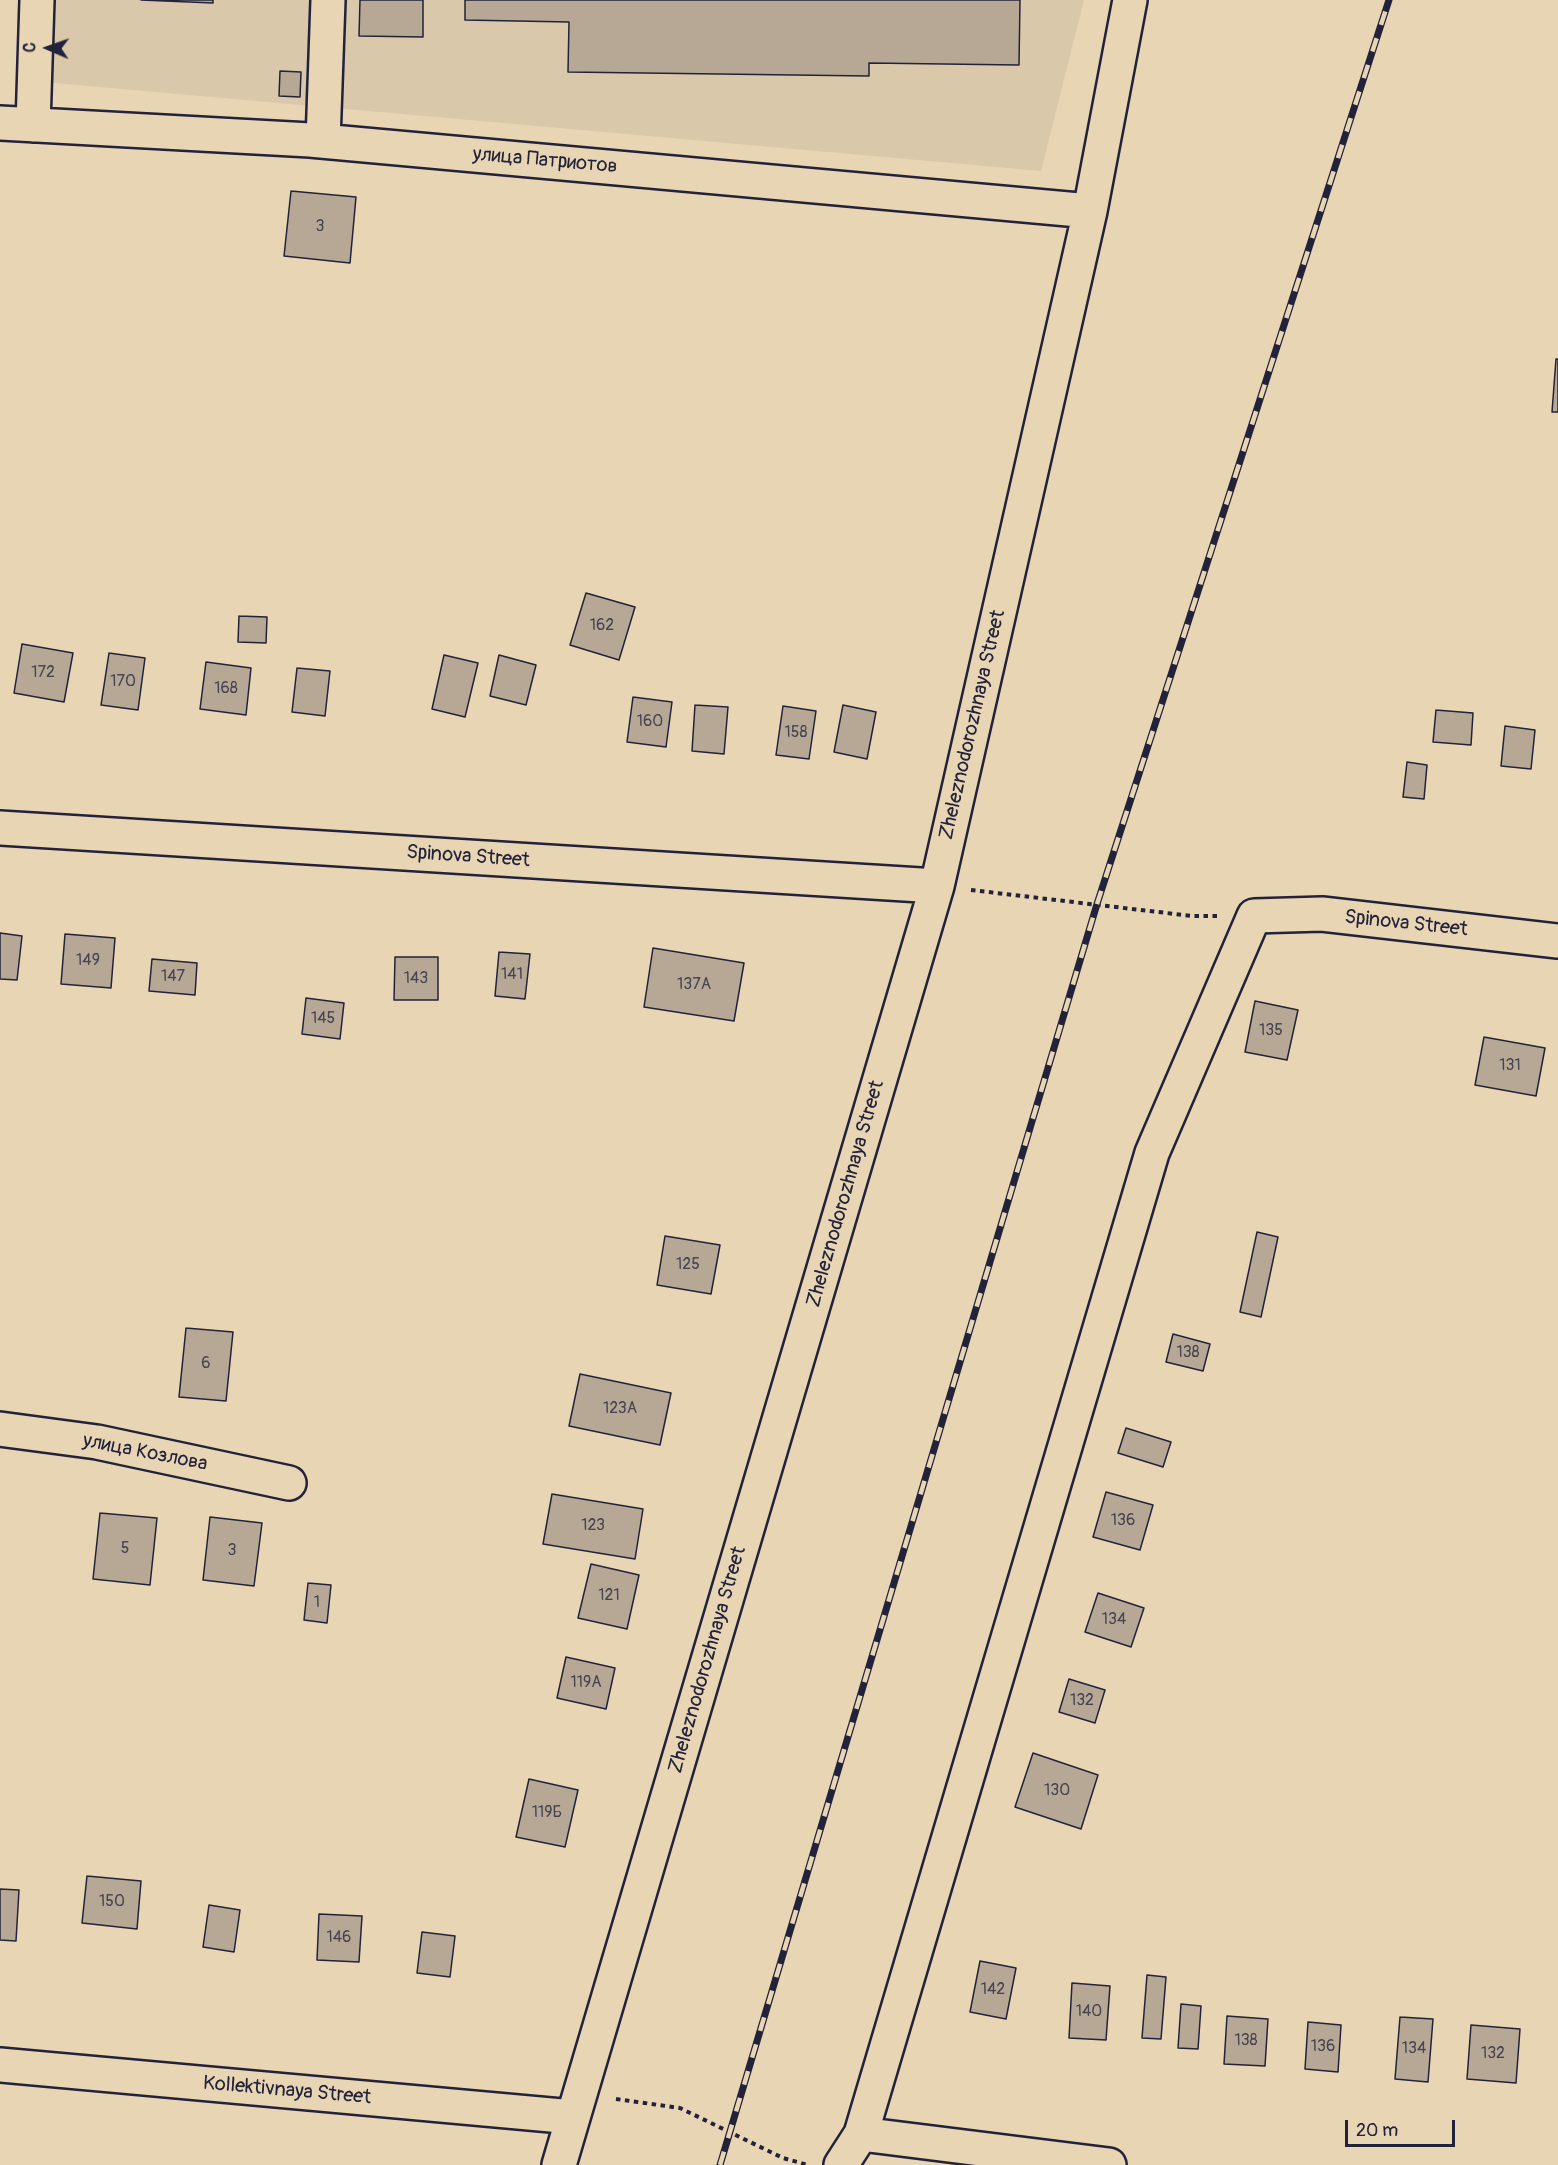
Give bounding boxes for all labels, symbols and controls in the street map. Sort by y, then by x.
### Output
north arrow [18,18,78,78]
text: С [20,42,40,53]
street label: улица Патриотов [472,143,618,179]
house number: 3 [316,217,324,237]
street label: Zheleznodorozhnaya Street [935,608,1011,842]
house number: 162 [590,616,614,636]
house number: 172 [31,663,55,683]
house number: 170 [110,672,136,692]
house number: 168 [214,679,238,699]
house number: 160 [637,712,663,732]
house number: 158 [785,723,807,743]
street label: Spinova Street [405,841,531,873]
street label: Spinova Street [1343,906,1469,942]
house number: 149 [76,951,100,971]
house number: 141 [501,965,523,985]
house number: 147 [161,967,185,987]
house number: 143 [404,969,428,989]
house number: 137А [677,975,711,995]
house number: 145 [311,1009,335,1029]
house number: 135 [1259,1021,1283,1041]
house number: 131 [1499,1056,1521,1076]
street label: Zheleznodorozhnaya Street [802,1078,890,1310]
house number: 125 [676,1255,700,1275]
house number: 138 [1176,1343,1200,1363]
house number: 6 [201,1354,211,1374]
house number: 123А [603,1399,637,1419]
street label: улица Козлова [81,1429,209,1477]
house number: 136 [1111,1511,1135,1531]
house number: 123 [581,1516,605,1536]
house number: 5 [121,1539,129,1559]
house number: 3 [228,1541,236,1561]
street label: Zheleznodorozhnaya Street [664,1544,752,1776]
house number: 121 [598,1586,620,1606]
house number: 1 [314,1593,320,1613]
house number: 134 [1102,1610,1126,1630]
house number: 119А [570,1673,602,1693]
house number: 132 [1070,1691,1094,1711]
house number: 130 [1044,1781,1070,1801]
house number: 119Б [532,1803,562,1823]
house number: 150 [99,1892,125,1912]
house number: 146 [327,1928,351,1948]
house number: 142 [981,1980,1005,2000]
house number: 140 [1076,2002,1102,2022]
house number: 138 [1234,2031,1258,2051]
house number: 136 [1311,2037,1335,2057]
house number: 134 [1402,2039,1426,2059]
house number: 132 [1481,2044,1505,2064]
street label: Kollektivnaya Street [202,2072,372,2110]
scale bar [1348,2108,1458,2146]
text: 20 m [1356,2119,1398,2142]

